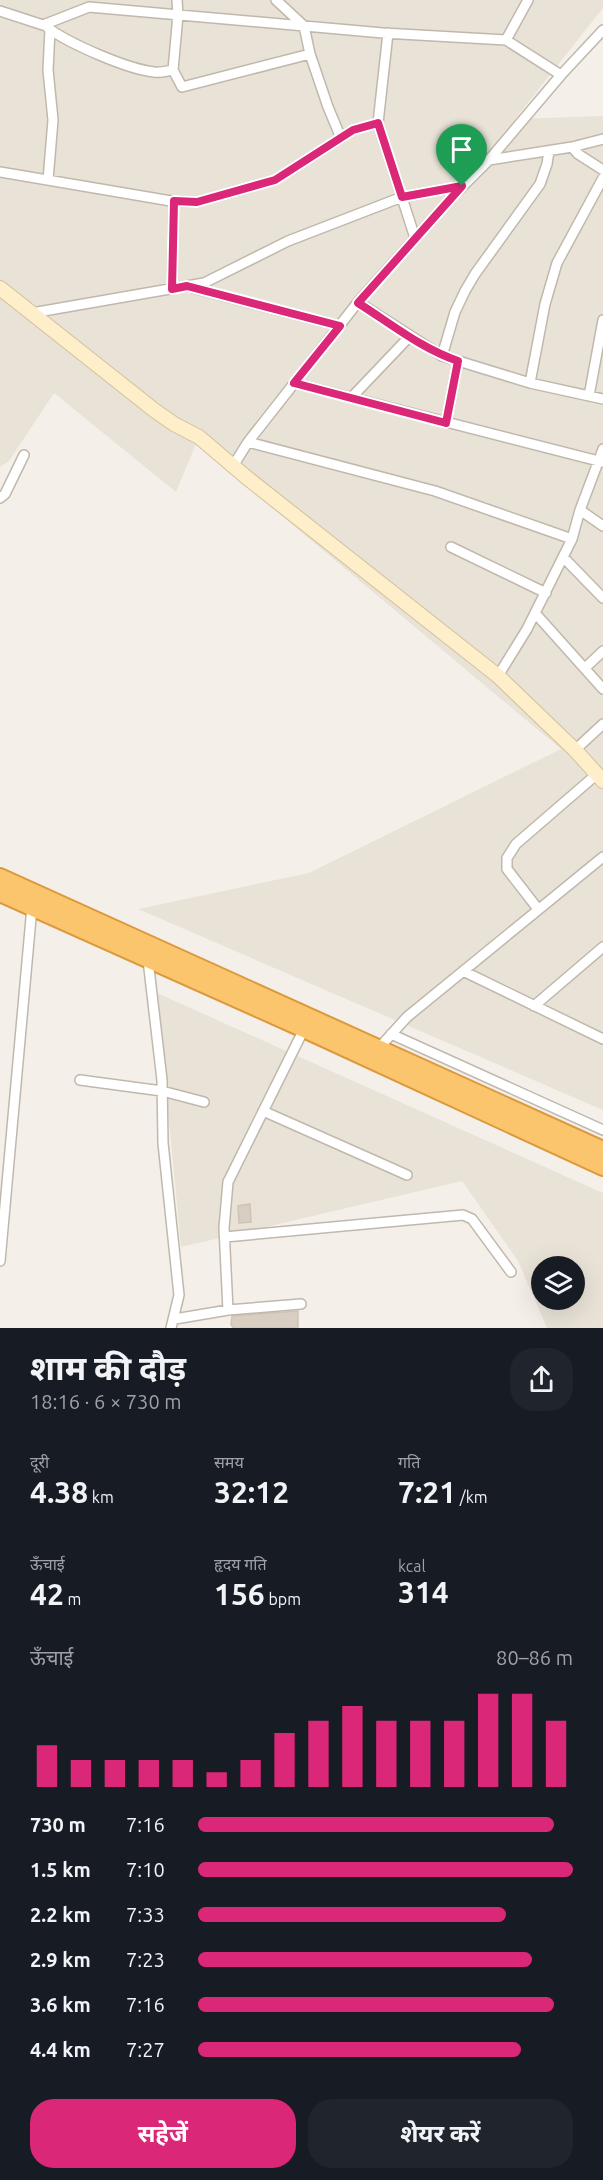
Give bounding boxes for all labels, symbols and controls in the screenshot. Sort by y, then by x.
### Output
pin [436,124,487,186]
icon: arrive [445,133,478,166]
map controls [531,1256,585,1310]
button: layers [531,1256,585,1310]
button: share [510,1348,573,1411]
text: शाम की दौड़ [30,1349,186,1386]
text: 18:16 · 6 × 730 m [30,1390,182,1413]
text: दूरी [30,1453,49,1471]
text: समय [214,1453,244,1471]
text: गति [398,1453,420,1471]
text: 4.38 [30,1475,88,1509]
text: 32:12 [214,1475,289,1509]
text: 7:21 [398,1475,456,1509]
text: km [88,1488,114,1506]
text: /km [456,1488,488,1506]
text: ऊँचाई [30,1555,65,1573]
text: हृदय गति [214,1555,267,1573]
text: kcal [398,1557,426,1575]
text: 314 [398,1575,449,1609]
text: 42 [30,1577,64,1611]
text: 156 [214,1577,265,1611]
text: m [64,1590,81,1608]
text: bpm [265,1590,301,1608]
text: ऊँचाई [30,1646,73,1669]
text: 80–86 m [496,1646,573,1669]
text: 730 m [30,1813,86,1836]
text: 7:16 [126,1813,165,1836]
text: 1.5 km [30,1858,91,1881]
text: 7:10 [126,1858,165,1881]
text: 2.2 km [30,1903,91,1926]
text: 7:33 [126,1903,165,1926]
text: 2.9 km [30,1948,91,1971]
text: 7:23 [126,1948,165,1971]
text: 3.6 km [30,1993,91,2016]
text: 7:16 [126,1993,165,2016]
text: 4.4 km [30,2038,91,2061]
text: 7:27 [126,2038,165,2061]
button: सहेजें [30,2099,296,2168]
button: शेयर करें [308,2099,573,2168]

